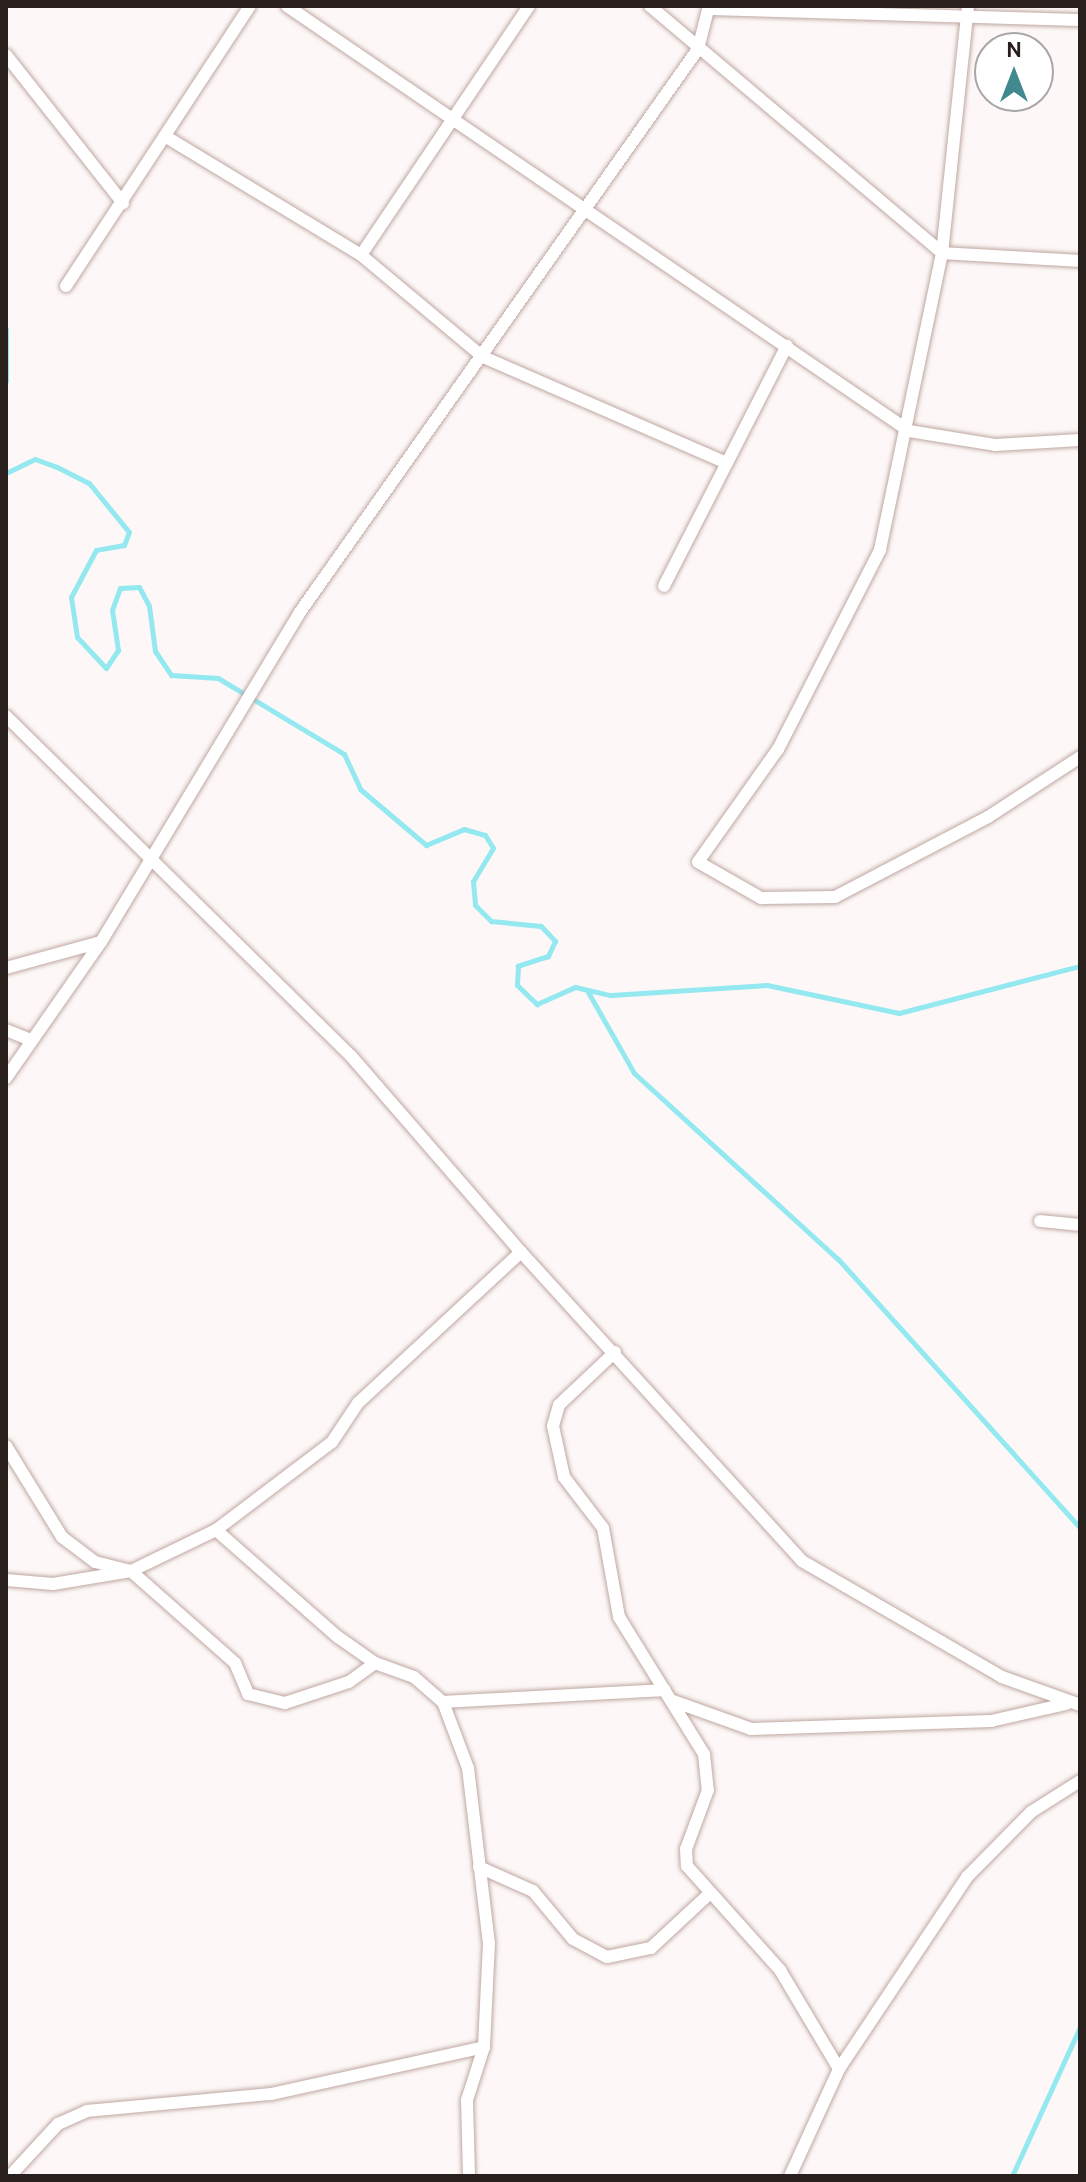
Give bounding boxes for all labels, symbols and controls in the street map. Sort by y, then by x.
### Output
north arrow [974,32,1054,112]
text: N [1006,36,1022,63]

